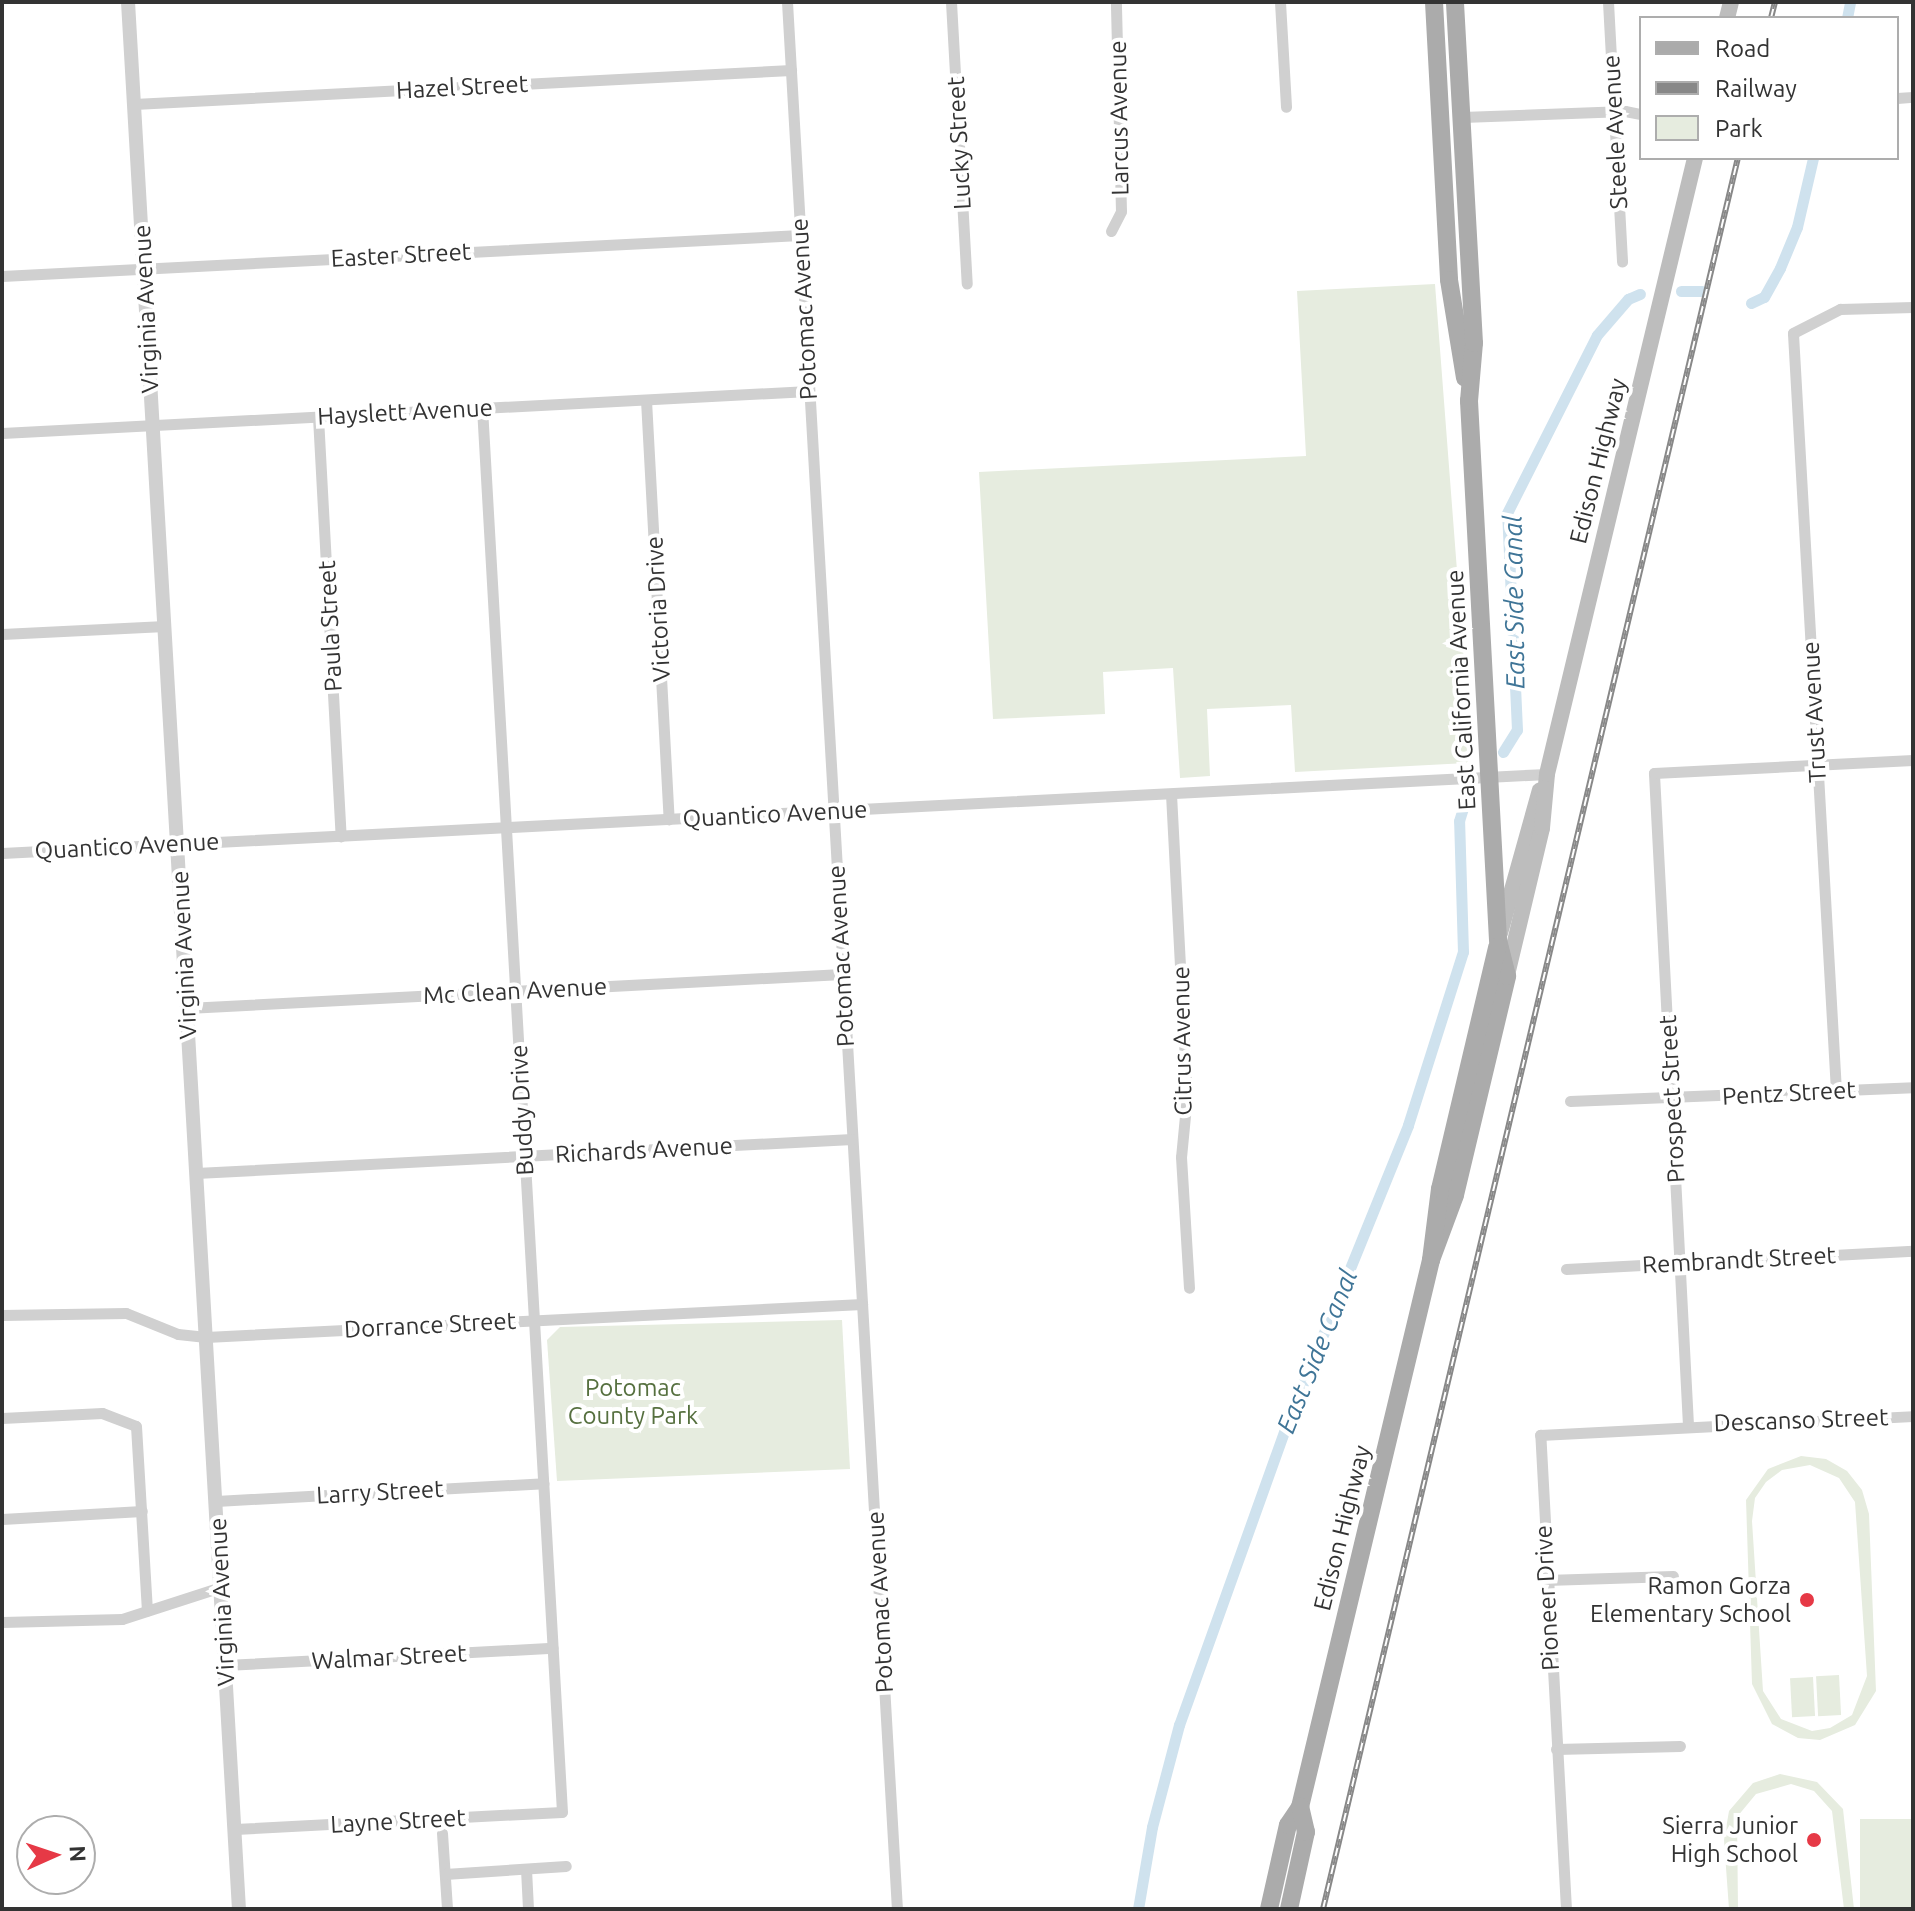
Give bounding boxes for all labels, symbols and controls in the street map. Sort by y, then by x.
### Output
legend [1639,16,1899,160]
text: Road [1715,35,1770,62]
street label: Larcus Avenue [1103,40,1135,196]
street label: Steele Avenue [1597,54,1633,210]
street label: Hazel Street [395,69,529,105]
text: Railway [1715,75,1797,102]
street label: Lucky Street [941,76,977,210]
text: Park [1715,115,1763,142]
street label: Potomac Avenue [785,217,823,401]
street label: Virginia Avenue [127,224,165,394]
street label: Easter Street [330,237,472,273]
street label: Edison Highway [1564,375,1632,547]
street label: Hayslett Avenue [316,393,494,431]
water label: East Side Canal [1497,515,1531,689]
street label: Victoria Drive [640,535,676,683]
street label: Paula Street [312,560,348,692]
street label: East California Avenue [1440,569,1482,811]
street label: Trust Avenue [1796,641,1832,783]
street label: Quantico Avenue [682,795,868,833]
street label: Quantico Avenue [34,827,220,865]
street label: Potomac Avenue [822,864,860,1048]
street label: Virginia Avenue [165,870,203,1040]
street label: Citrus Avenue [1166,966,1198,1116]
street label: Mc Clean Avenue [422,972,608,1010]
street label: Prospect Street [1653,1014,1691,1184]
street label: Buddy Drive [504,1044,540,1176]
street label: Pentz Street [1721,1075,1857,1111]
street label: Richards Avenue [554,1131,734,1169]
street label: Rembrandt Street [1641,1241,1837,1279]
water label: East Side Canal [1270,1265,1364,1437]
street label: Dorrance Street [343,1306,517,1344]
park label: Potomac County Park [568,1374,698,1430]
street label: Descanso Street [1713,1403,1889,1437]
street label: Edison Highway [1308,1442,1376,1614]
street label: Larry Street [316,1474,444,1510]
street label: Potomac Avenue [861,1510,899,1694]
street label: Virginia Avenue [203,1517,241,1687]
street label: Pioneer Drive [1529,1524,1565,1672]
place label: Ramon Gorza Elementary School [1590,1572,1791,1628]
marker: Ramon Gorza Elementary School [1798,1591,1816,1609]
street label: Walmar Street [311,1639,467,1675]
street label: Layne Street [330,1803,466,1839]
place label: Sierra Junior High School [1662,1812,1798,1868]
north arrow [16,1815,96,1895]
marker: Sierra Junior High School [1805,1831,1823,1849]
text: N [66,1845,91,1863]

